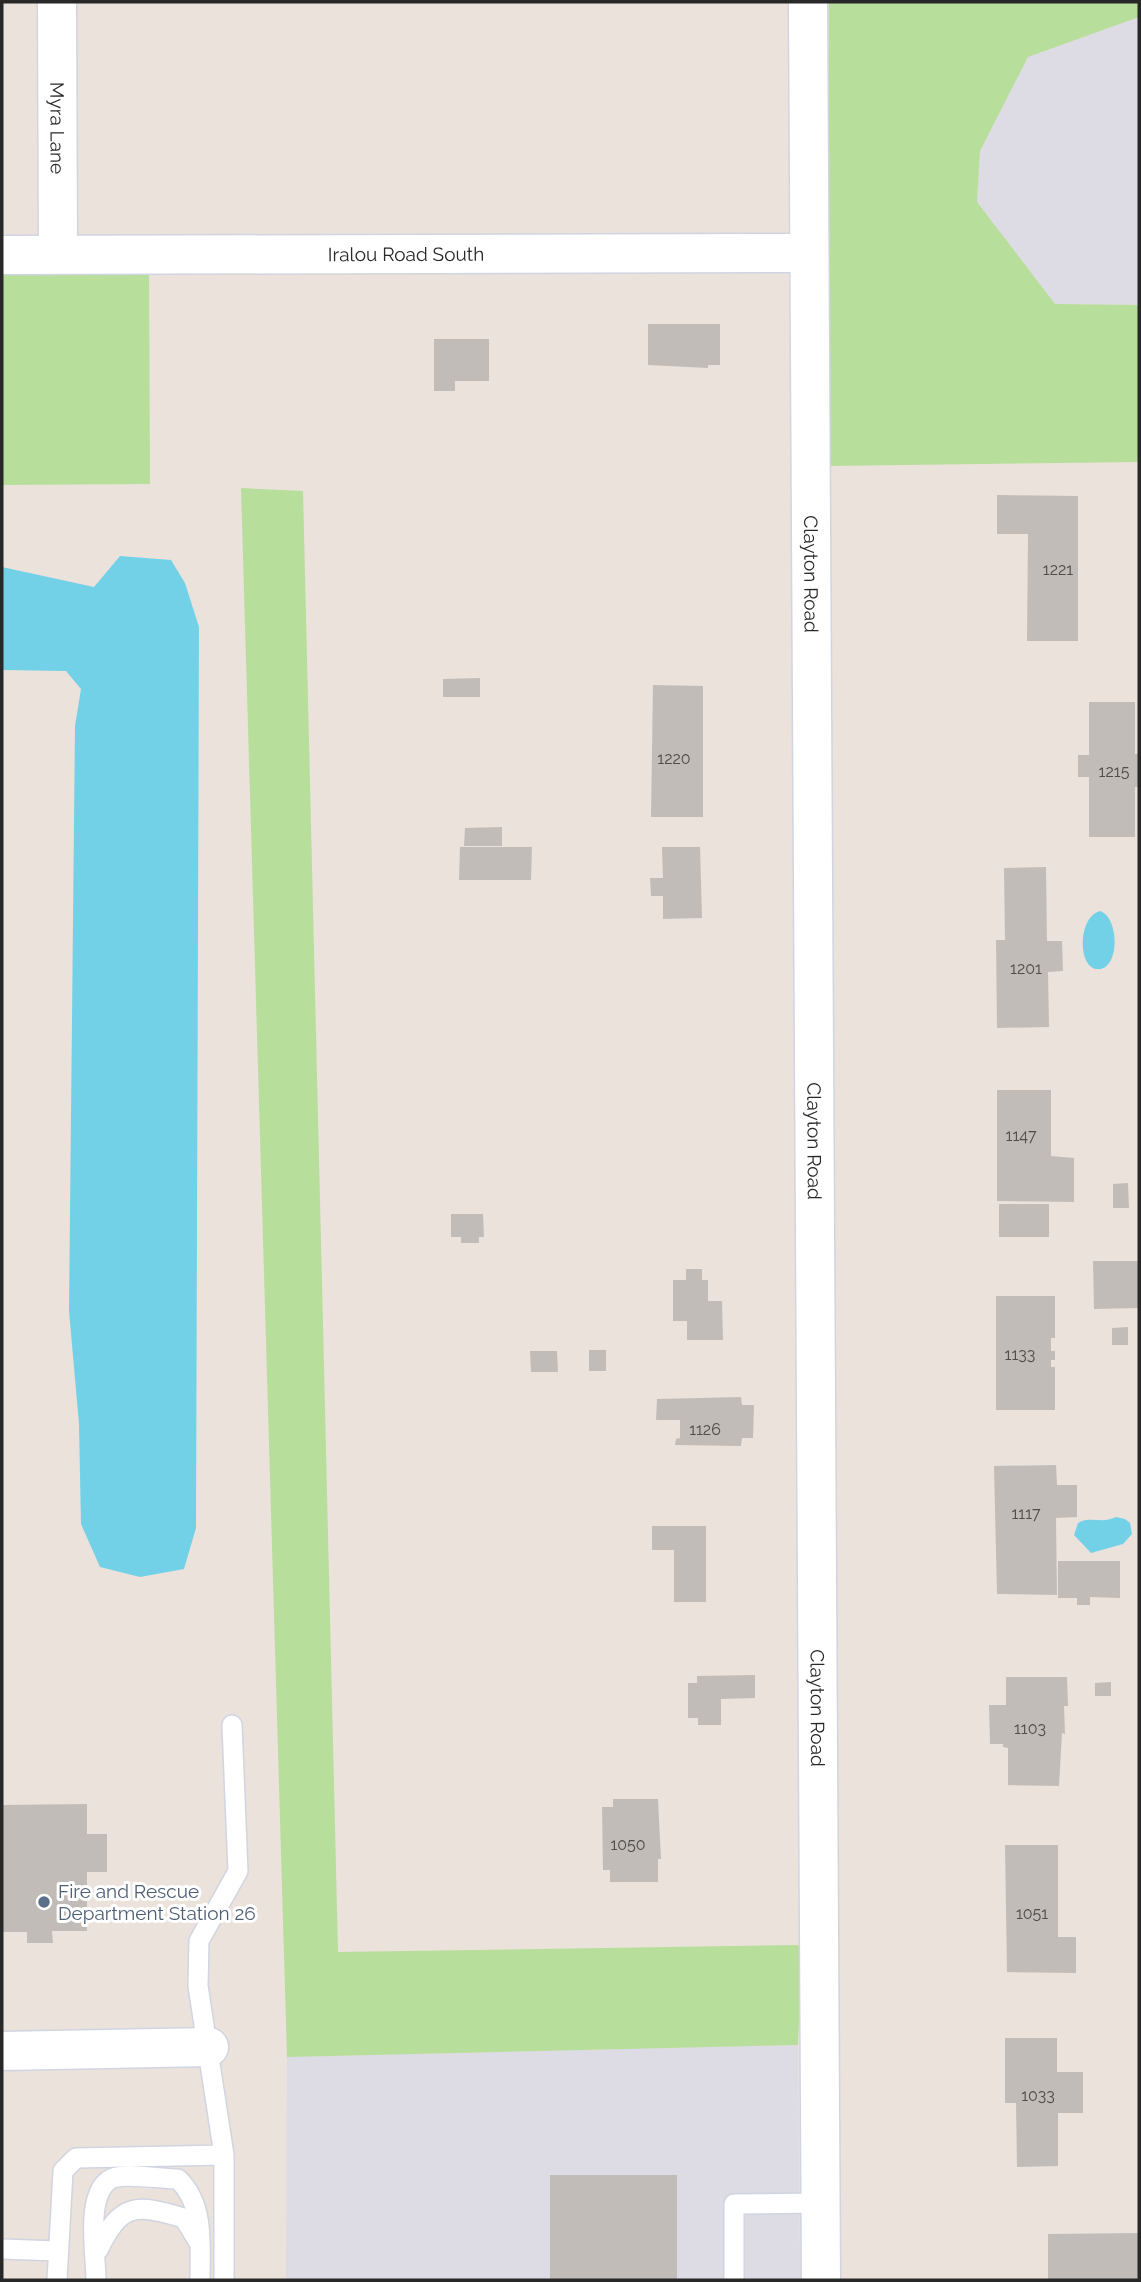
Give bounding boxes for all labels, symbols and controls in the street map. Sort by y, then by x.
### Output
street label: Myra Lane [46,82,69,174]
street label: Iralou Road South [328,243,484,265]
street label: Clayton Road [800,515,823,633]
house number: 1221 [1043,560,1073,579]
house number: 1220 [657,749,691,768]
house number: 1215 [1099,762,1130,781]
house number: 1201 [1010,959,1042,978]
street label: Clayton Road [803,1082,826,1200]
house number: 1147 [1006,1126,1037,1145]
house number: 1133 [1005,1345,1035,1364]
house number: 1126 [689,1420,721,1439]
house number: 1117 [1011,1504,1041,1523]
street label: Clayton Road [806,1649,829,1767]
house number: 1103 [1014,1719,1046,1738]
house number: 1050 [610,1835,646,1854]
place label: Fire and Rescue Department Station 26 [58,1880,256,1924]
marker: Fire and Rescue Department Station 26 [36,1894,52,1910]
house number: 1051 [1016,1904,1048,1923]
house number: 1033 [1021,2086,1055,2105]

